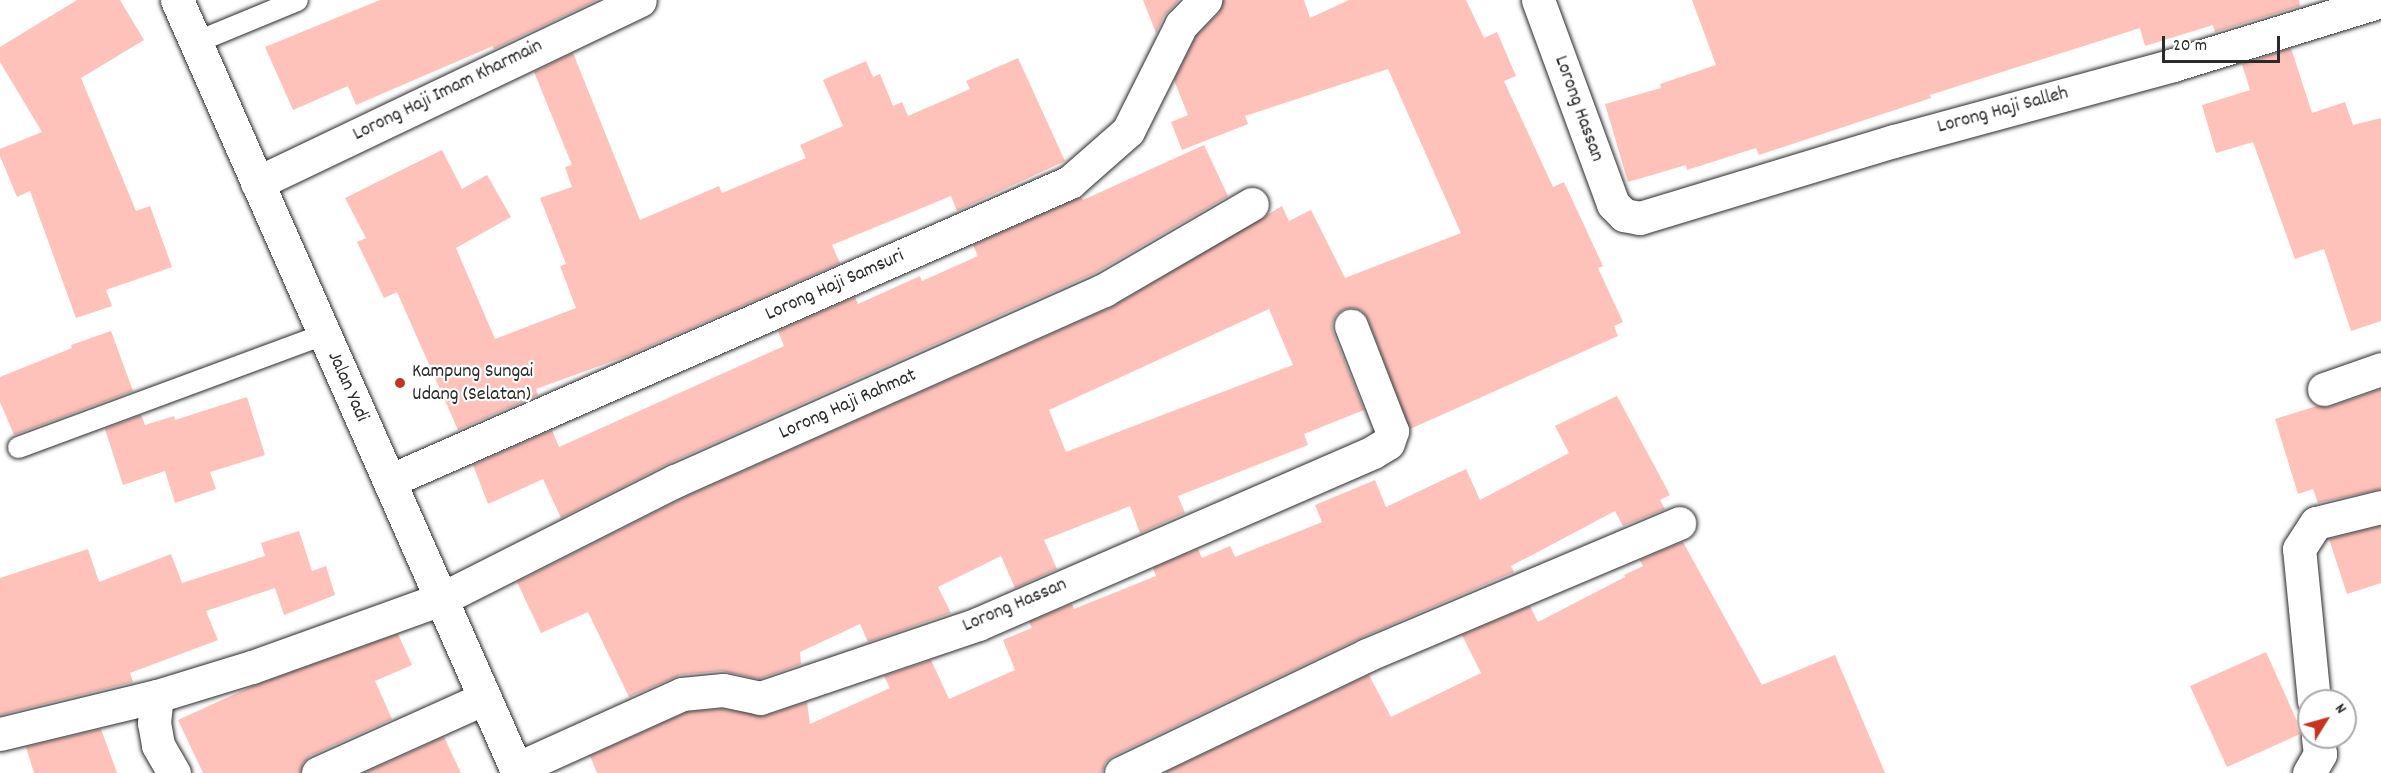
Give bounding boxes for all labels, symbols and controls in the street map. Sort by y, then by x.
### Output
scale bar [2165,24,2284,62]
text: 20 m [2173,34,2207,59]
street label: Lorong Haji Imam Kharmain [349,35,547,147]
street label: Lorong Hassan [1548,53,1608,165]
street label: Lorong Haji Salleh [1935,82,2071,140]
street label: Lorong Haji Samsuri [762,245,908,327]
street label: Jalan Yadi [321,348,373,426]
place label: Kampung Sungai Udang (Selatan) [412,360,533,407]
street label: Lorong Haji Rahmat [776,364,920,446]
marker: Kampung Sungai Udang (Selatan) [393,376,407,390]
street label: Lorong Hassan [959,573,1071,639]
north arrow [2297,689,2357,749]
text: N [2329,699,2352,719]

